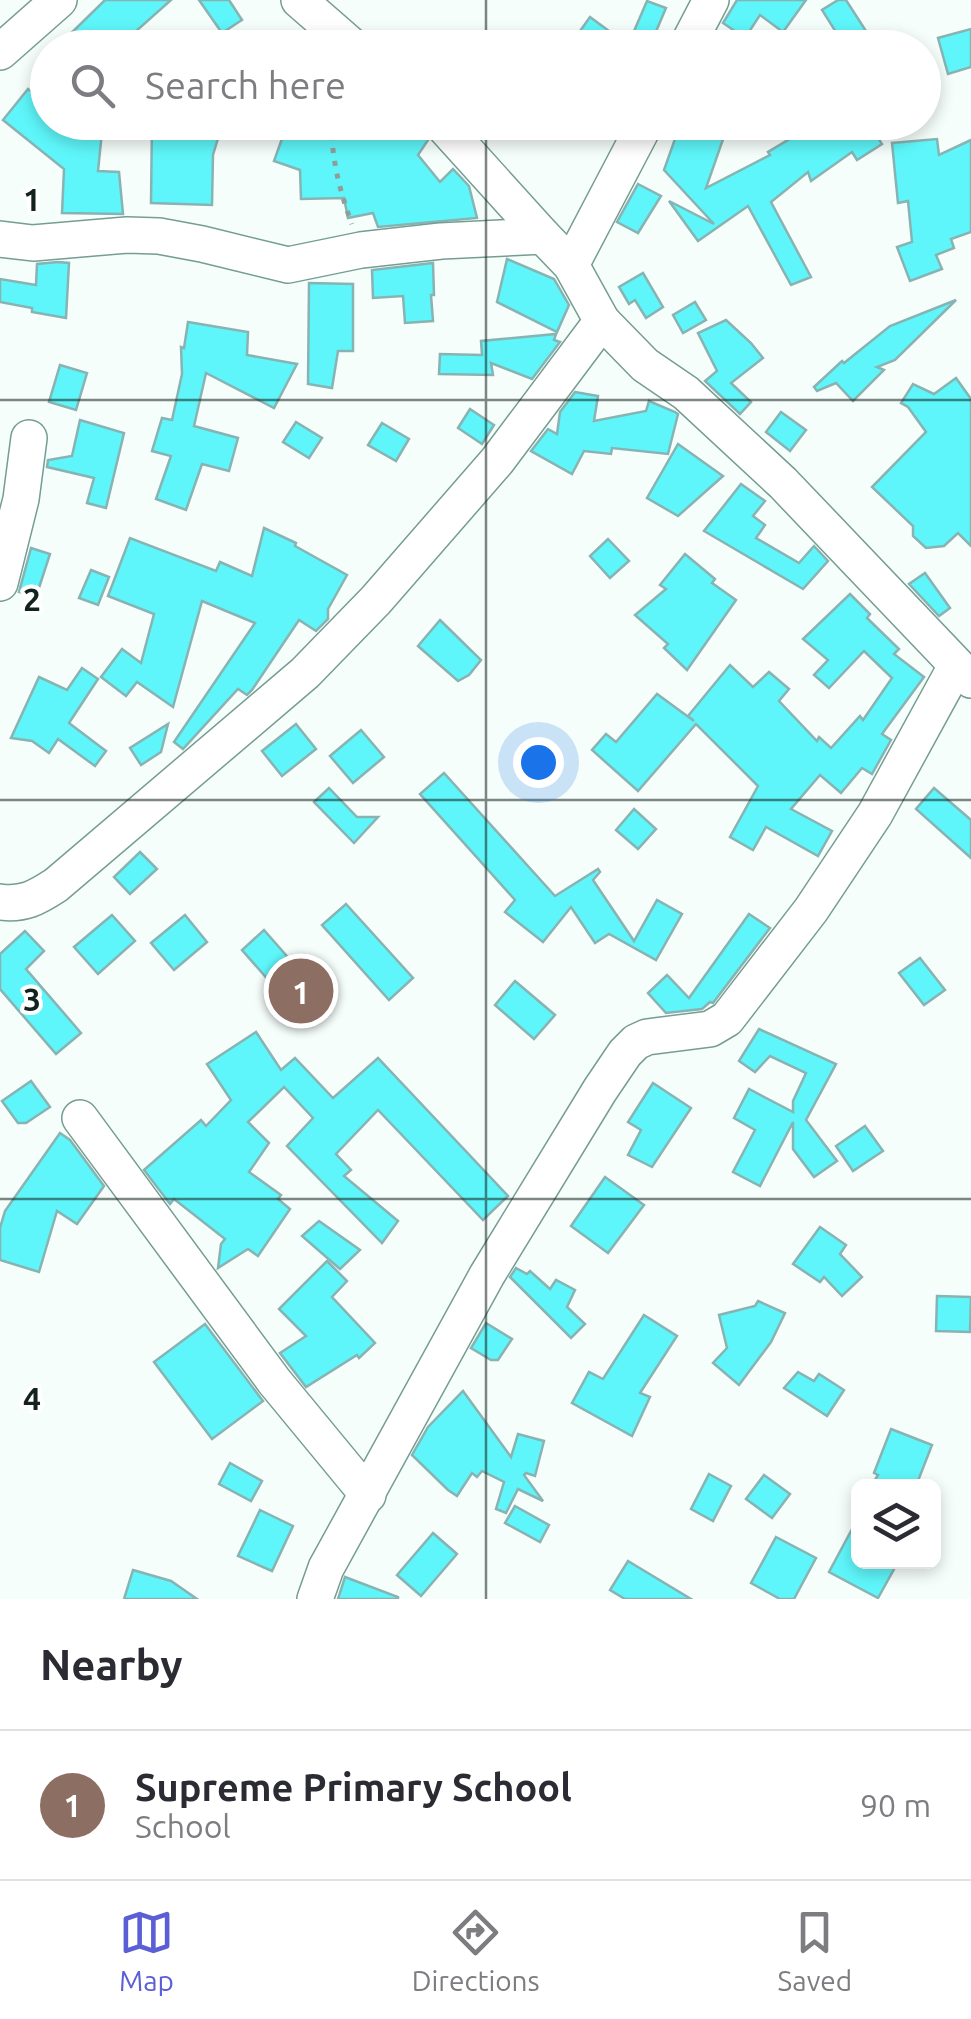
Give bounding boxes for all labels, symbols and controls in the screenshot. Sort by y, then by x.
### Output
search box [30,30,941,140]
icon: search [65,58,120,113]
text: Search here [145,64,346,106]
text: 1 [23,181,41,217]
text: 2 [23,581,41,617]
your location [513,737,564,788]
pin: 1 [268,954,334,1028]
text: 3 [23,981,41,1017]
text: 4 [23,1380,41,1416]
map controls [851,1479,941,1569]
button: layers [851,1479,941,1569]
text: Nearby [40,1641,183,1688]
text: Supreme Primary School [135,1766,572,1808]
text: 1 [63,1787,82,1823]
text: 90 m [860,1787,931,1823]
text: School [135,1808,231,1844]
tab: Map [119,1905,174,1996]
tab: Directions [412,1905,540,1996]
tab: Saved [778,1905,852,1996]

